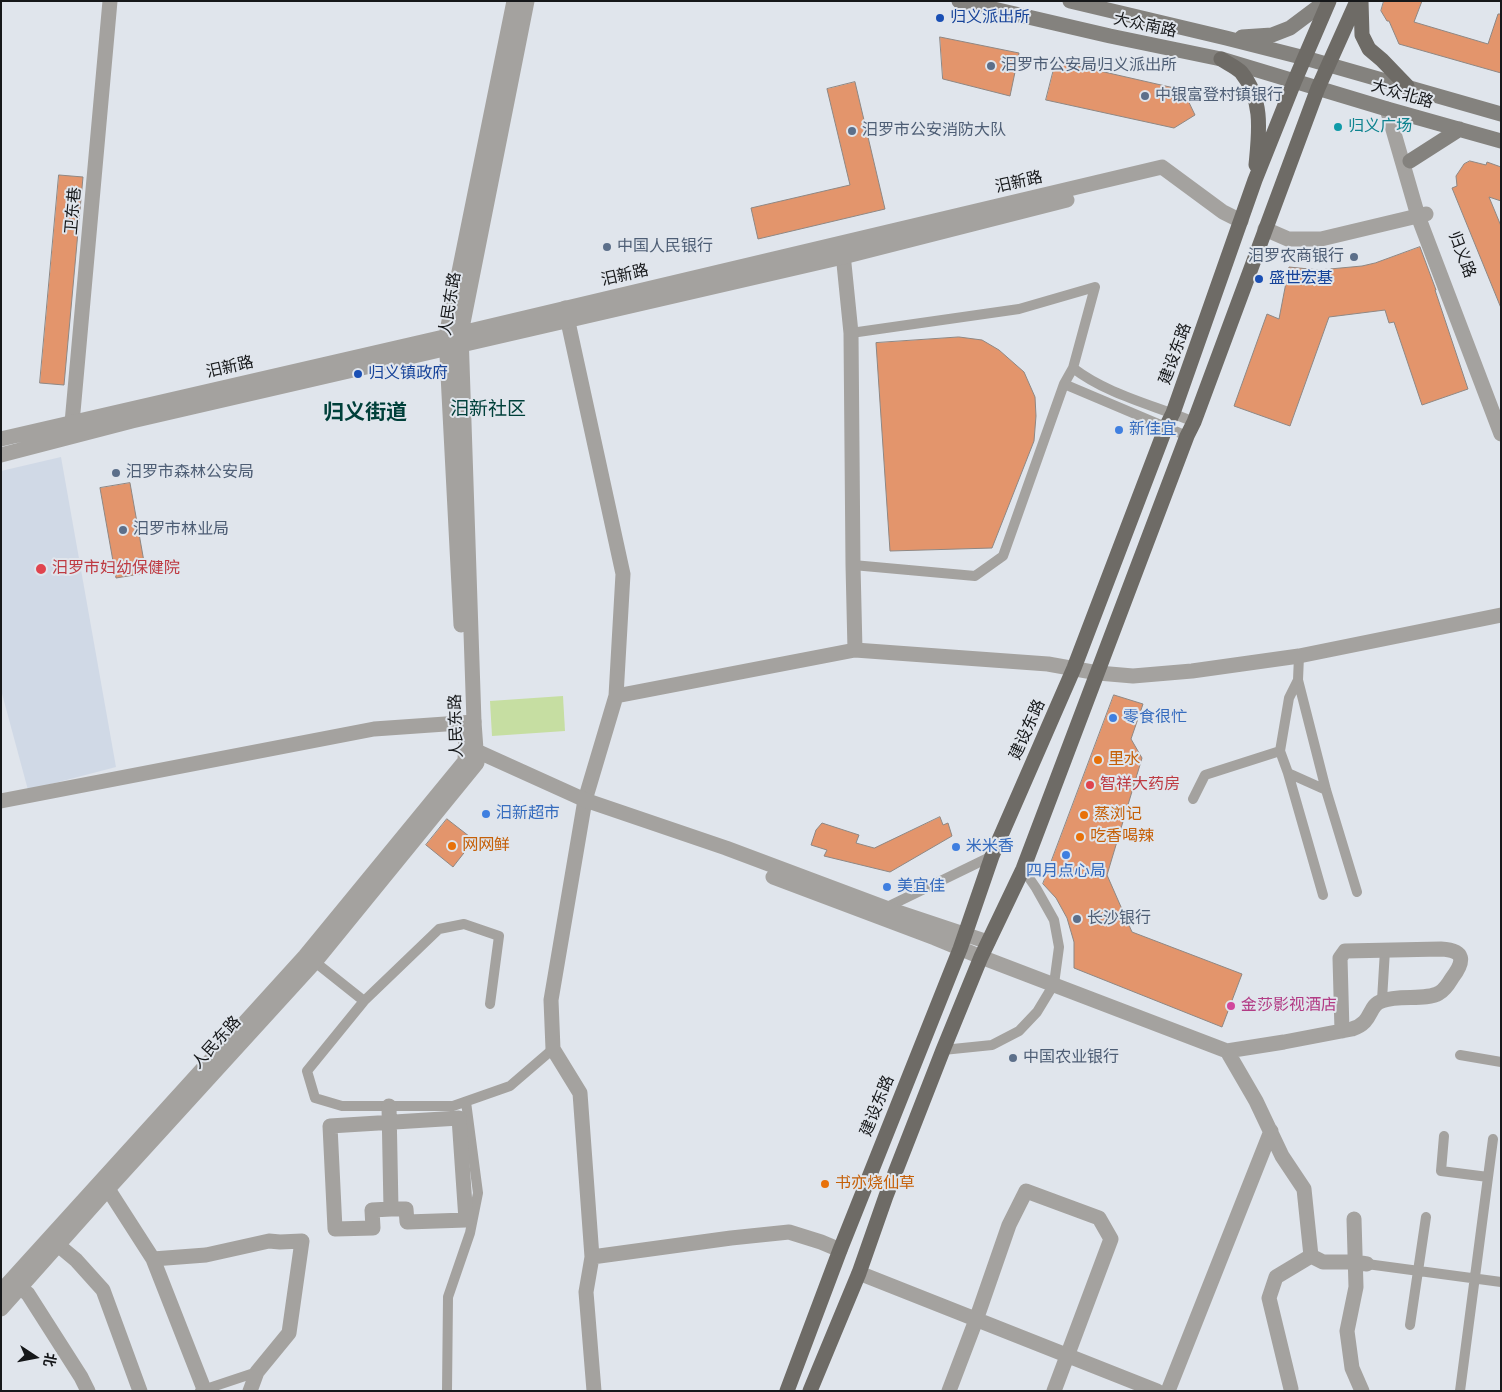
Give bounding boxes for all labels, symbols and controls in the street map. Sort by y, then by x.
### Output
place label: 归义派出所 [950,8,1030,28]
street label: 大众南路 [1112,10,1178,42]
marker: 归义派出所 [934,12,946,24]
place label: 汨罗市公安局归义派出所 [1001,56,1177,76]
marker: 汨罗市公安局归义派出所 [985,60,997,72]
street label: 大众北路 [1369,77,1435,113]
place label: 中银富登村镇银行 [1155,86,1283,106]
marker: 中银富登村镇银行 [1139,90,1151,102]
place label: 归义广场 [1348,117,1412,137]
place label: 汨罗市公安消防大队 [862,121,1006,141]
marker: 归义广场 [1332,121,1344,133]
marker: 汨罗市公安消防大队 [846,125,858,137]
street label: 汨新路 [993,168,1045,198]
street label: 卫东巷 [62,186,86,236]
street label: 归义路 [1443,229,1479,281]
place label: 中国人民银行 [617,237,713,257]
marker: 中国人民银行 [601,241,613,253]
place label: 汨罗农商银行 [1248,247,1344,267]
marker: 汨罗农商银行 [1348,251,1360,263]
street label: 汨新路 [599,261,651,291]
place label: 盛世宏基 [1269,269,1333,289]
street label: 人民东路 [437,271,465,337]
marker: 盛世宏基 [1253,273,1265,285]
street label: 建设东路 [1156,321,1196,387]
street label: 汨新路 [204,353,256,383]
place label: 归义镇政府 [368,364,448,384]
marker: 归义镇政府 [352,368,364,380]
district label: 汨新社区 [450,399,526,421]
district label: 归义街道 [323,401,407,427]
place label: 新佳宜 [1129,420,1177,440]
marker: 新佳宜 [1113,424,1125,436]
place label: 汨罗市森林公安局 [126,463,254,483]
marker: 汨罗市森林公安局 [110,467,122,479]
place label: 汨罗市林业局 [133,520,229,540]
marker: 汨罗市林业局 [117,524,129,536]
place label: 汨罗市妇幼保健院 [52,559,180,579]
marker: 汨罗市妇幼保健院 [34,562,48,576]
street label: 人民东路 [446,694,468,758]
street label: 建设东路 [1006,697,1050,763]
place label: 零食很忙 [1123,708,1187,728]
marker: 零食很忙 [1107,712,1119,724]
place label: 里水 [1108,750,1140,770]
marker: 里水 [1092,754,1104,766]
place label: 智祥大药房 [1100,775,1180,795]
marker: 智祥大药房 [1084,779,1096,791]
place label: 汨新超市 [496,804,560,824]
place label: 蒸浏记 [1094,805,1142,825]
marker: 汨新超市 [480,808,492,820]
marker: 蒸浏记 [1078,809,1090,821]
place label: 吃香喝辣 [1090,827,1154,847]
marker: 吃香喝辣 [1074,831,1086,843]
place label: 网网鲜 [462,836,510,856]
place label: 米米香 [966,837,1014,857]
marker: 网网鲜 [446,840,458,852]
marker: 米米香 [950,841,962,853]
marker: 四月点心局 [1060,849,1072,861]
place label: 四月点心局 [1026,862,1106,882]
place label: 美宜佳 [897,877,945,897]
marker: 美宜佳 [881,881,893,893]
place label: 长沙银行 [1087,909,1151,929]
marker: 长沙银行 [1071,913,1083,925]
place label: 金莎影视酒店 [1241,996,1337,1016]
marker: 金莎影视酒店 [1225,1000,1237,1012]
street label: 人民东路 [188,1013,246,1073]
place label: 中国农业银行 [1023,1048,1119,1068]
marker: 中国农业银行 [1007,1052,1019,1064]
street label: 建设东路 [857,1073,899,1139]
place label: 书亦烧仙草 [835,1174,915,1194]
marker: 书亦烧仙草 [819,1178,831,1190]
north arrow [10,1332,60,1382]
text: 北 [39,1351,61,1369]

